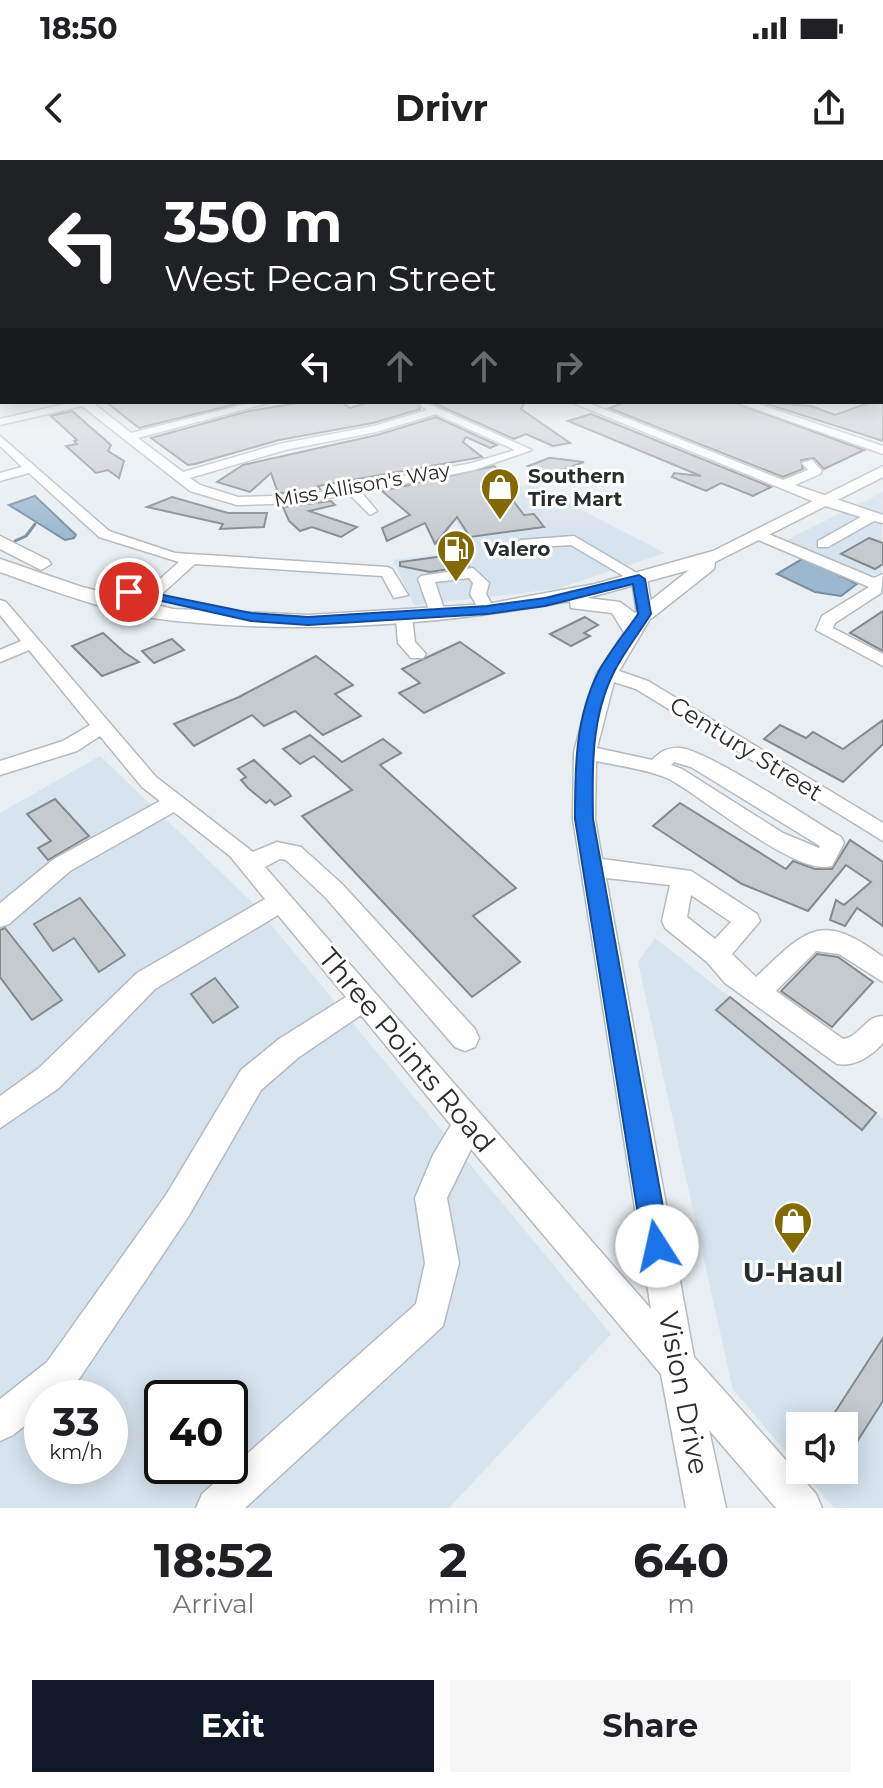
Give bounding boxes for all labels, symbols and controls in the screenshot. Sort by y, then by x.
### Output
text: 18:50 [40,10,118,47]
icon: back [32,86,76,130]
text: Drivr [395,86,488,130]
icon: share [807,86,851,130]
text: 350 m [164,188,343,256]
icon: left [32,192,136,296]
text: West Pecan Street [164,256,497,300]
icon: left [294,344,338,388]
icon: ahead [378,344,422,388]
icon: ahead [462,344,506,388]
icon: right [546,344,590,388]
street label: Miss Allison's Way [272,458,452,512]
place label: Southern Tire Mart [528,464,625,511]
shop icon: Southern Tire Mart [479,466,521,521]
fuel station icon: Valero [435,528,477,583]
place label: Valero [483,537,550,561]
pin [95,558,163,626]
icon: arrive [107,570,151,614]
street label: Century Street [665,690,828,807]
street label: Three Points Road [312,941,502,1159]
shop icon: U-Haul [772,1200,814,1255]
position arrow [615,1204,699,1288]
place label: U-Haul [743,1255,843,1289]
street label: Vision Drive [652,1309,716,1477]
speed limit sign: 40 [144,1380,248,1484]
text: 33 [52,1397,100,1446]
map controls [786,1412,858,1484]
button: sound [786,1412,858,1484]
text: km/h [49,1440,103,1464]
text: 18:52 [154,1531,273,1589]
text: 2 [439,1531,467,1589]
text: 640 [633,1531,729,1589]
text: Arrival [173,1588,255,1620]
text: min [427,1588,479,1620]
text: m [667,1588,695,1620]
button: Exit [32,1680,434,1772]
button: Share [450,1680,851,1772]

